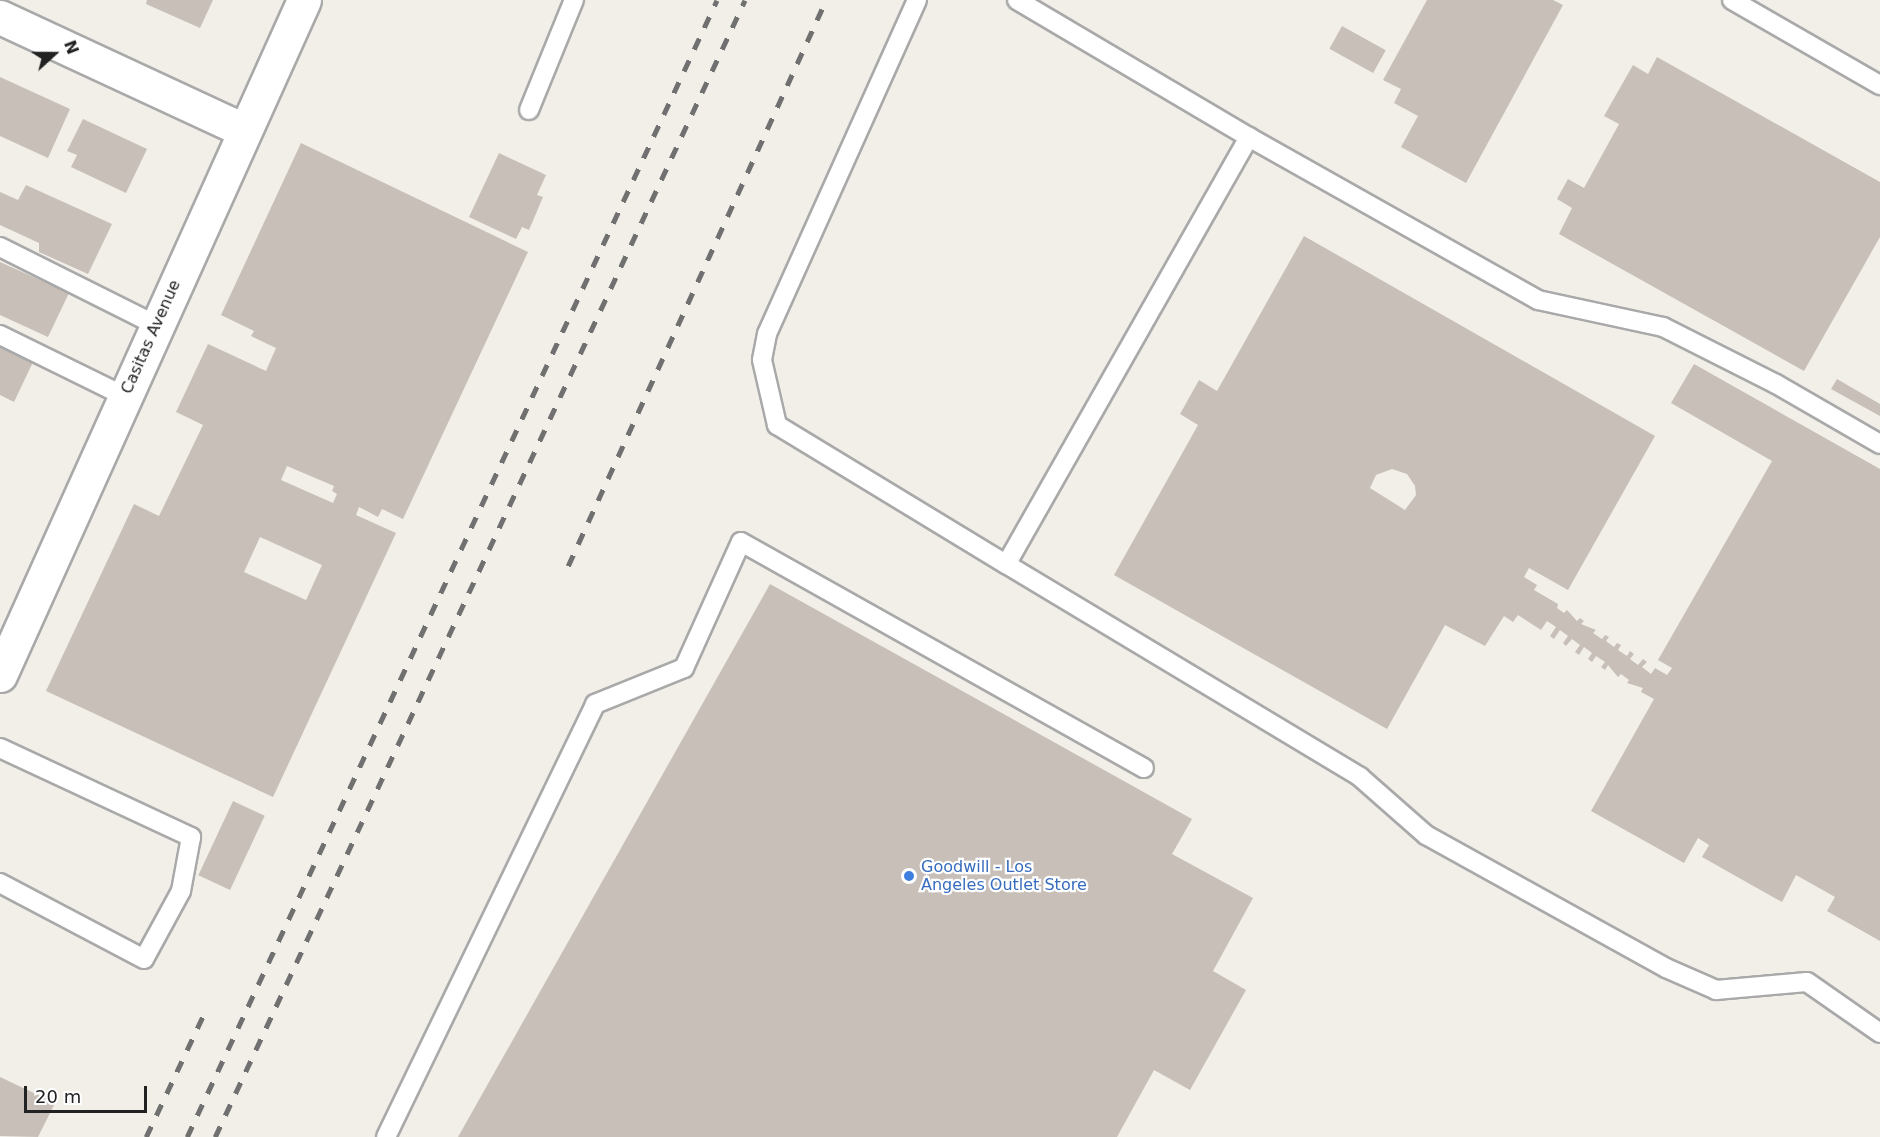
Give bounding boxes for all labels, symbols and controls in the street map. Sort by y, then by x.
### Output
north arrow [24,24,84,84]
text: N [60,38,83,57]
street label: Casitas Avenue [117,277,185,397]
place label: Goodwill - Los Angeles Outlet Store [921,857,1087,895]
marker: Goodwill - Los Angeles Outlet Store [902,869,916,883]
scale bar [27,1074,150,1112]
text: 20 m [35,1086,81,1107]

